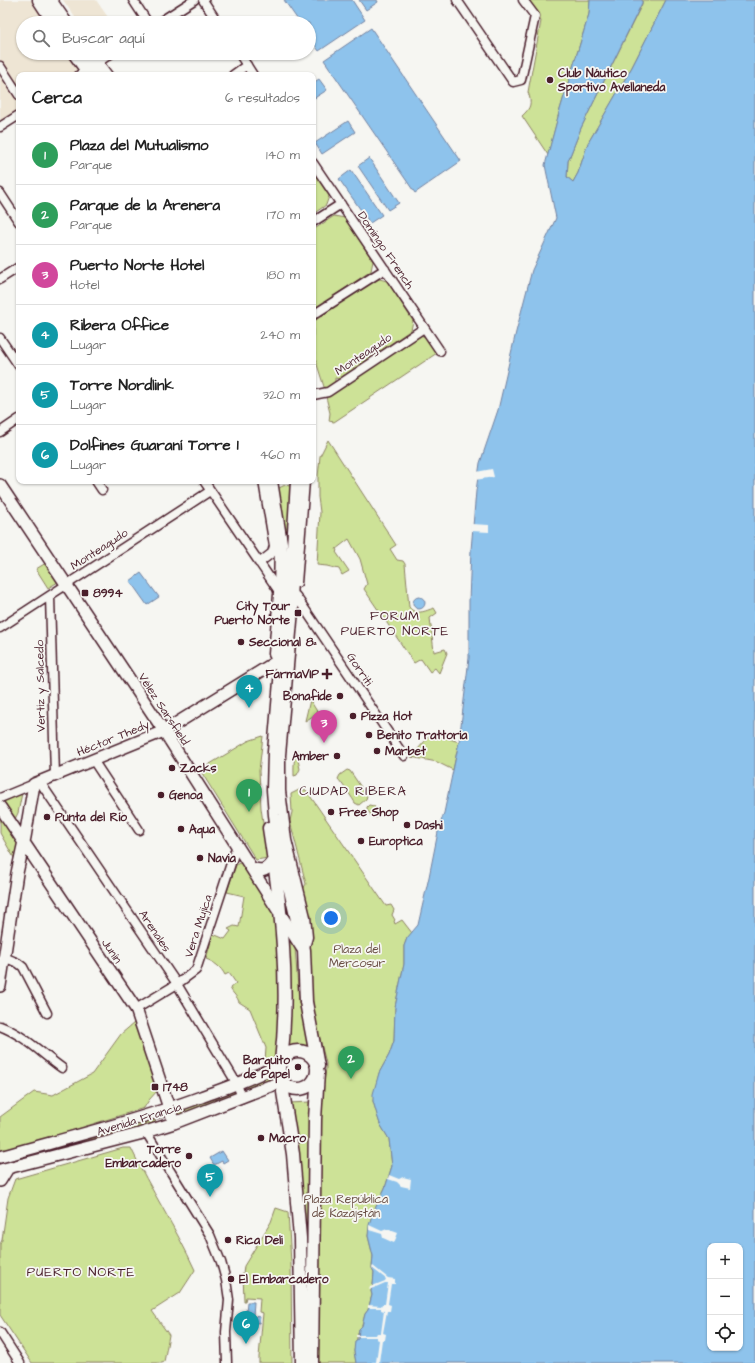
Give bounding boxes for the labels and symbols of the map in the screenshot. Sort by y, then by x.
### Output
place label: Club Náutico Sportivo Avellaneda [557,65,666,97]
marker: Club Náutico Sportivo Avellaneda [545,75,555,85]
street label: Domingo French [352,208,418,293]
street label: Monteagudo [331,329,396,381]
street label: Monteagudo [67,524,132,575]
place label: 8994 [93,585,123,602]
marker: 8994 [80,588,90,598]
place label: City Tour Puerto Norte [214,598,290,629]
district label: FORUM PUERTO NORTE [341,607,449,640]
marker: City Tour Puerto Norte [293,608,303,618]
place label: Seccional 8ª [248,634,317,651]
marker: Seccional 8ª [236,637,246,647]
street label: Vertiz y Salcedo [31,640,51,732]
street label: Gorriti [342,649,377,689]
place label: FarmaVIP [266,666,319,683]
marker: FarmaVIP [322,669,332,679]
street label: Vélez Sarsfield [134,670,193,749]
pin: 4 [236,675,262,708]
place label: Bonafide [283,688,332,705]
marker: Bonafide [335,691,345,701]
place label: Pizza Hot [361,708,412,725]
pin: 3 [311,710,337,743]
marker: Pizza Hot [348,711,358,721]
street label: Héctor Thedy [74,716,153,762]
place label: Benito Trattoria [377,727,468,744]
marker: Benito Trattoria [364,730,374,740]
place label: Marbet [385,743,426,760]
marker: Marbet [372,746,382,756]
place label: Amber [292,748,329,765]
marker: Amber [332,751,342,761]
place label: Zacks [180,760,217,777]
marker: Zacks [167,763,177,773]
pin: 1 [236,779,262,812]
district label: CIUDAD RIBERA [299,782,407,800]
place label: Genoa [169,787,204,804]
marker: Genoa [156,790,166,800]
place label: Free Shop [339,804,399,822]
marker: Free Shop [326,807,336,817]
place label: Punta del Río [55,809,127,826]
marker: Punta del Río [42,812,52,822]
place label: Dashi [415,817,443,834]
marker: Dashi [402,820,412,830]
place label: Aqua [189,821,216,839]
marker: Aqua [176,824,186,834]
place label: Europtica [369,833,424,851]
marker: Europtica [356,836,366,846]
place label: Navia [208,850,237,867]
marker: Navia [195,853,205,863]
street label: Vera Mujíca [180,893,217,960]
street label: Arenales [134,907,175,956]
your location [321,908,341,928]
street label: Junín [97,936,126,967]
park label: Plaza del Mercosur [329,941,385,972]
pin: 2 [338,1046,364,1079]
place label: Barquito de Papel [243,1052,290,1084]
marker: Barquito de Papel [293,1062,303,1072]
place label: 1748 [163,1079,188,1096]
marker: 1748 [150,1082,160,1092]
street label: Avenida Francia [95,1099,184,1140]
place label: Macro [269,1130,306,1147]
marker: Macro [256,1133,266,1143]
place label: Torre Embarcadero [105,1141,182,1172]
marker: Torre Embarcadero [184,1151,194,1161]
pin: 5 [197,1164,223,1197]
park label: Plaza República de Kazajstán [304,1191,388,1222]
place label: Rica Deli [236,1232,283,1249]
marker: Rica Deli [223,1235,233,1245]
district label: PUERTO NORTE [27,1263,135,1281]
place label: El Embarcadero [239,1271,329,1288]
marker: El Embarcadero [226,1274,236,1284]
pin: 6 [233,1311,259,1344]

